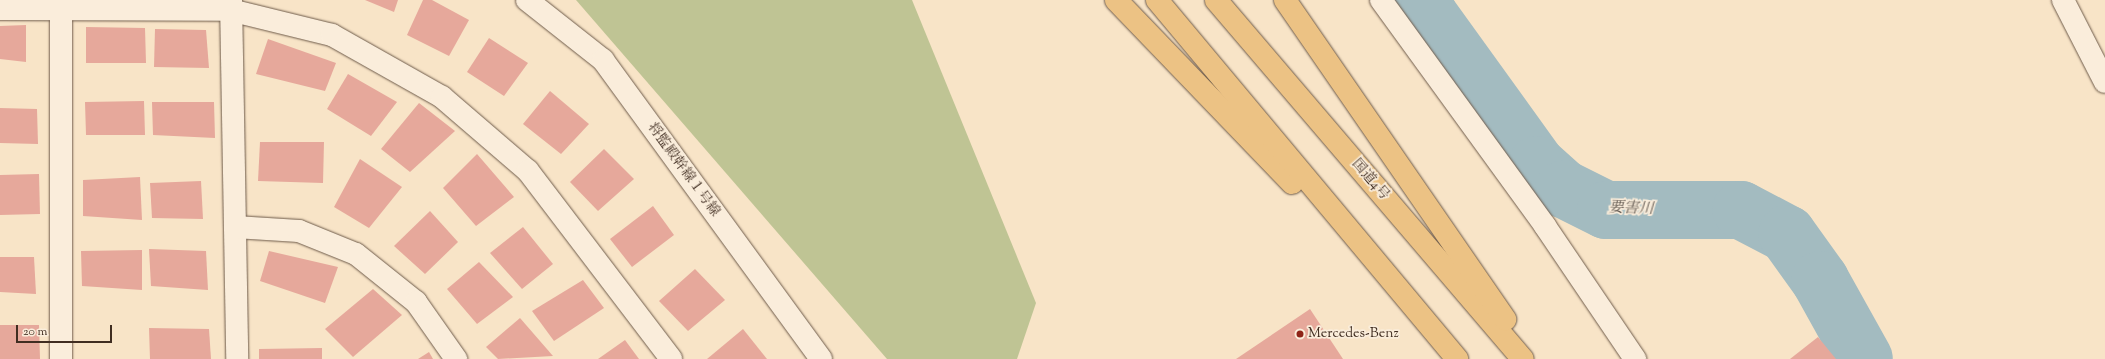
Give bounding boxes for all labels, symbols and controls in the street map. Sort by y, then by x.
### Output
street label: 将監殿幹線１号線 [643,120,723,220]
street label: 国道4号 [1348,156,1392,204]
water label: 要害川 [1608,199,1654,219]
scale bar [18,317,114,343]
text: 20 m [23,323,47,341]
place label: Mercedes-Benz [1308,326,1399,342]
marker: Mercedes-Benz [1295,329,1305,339]

